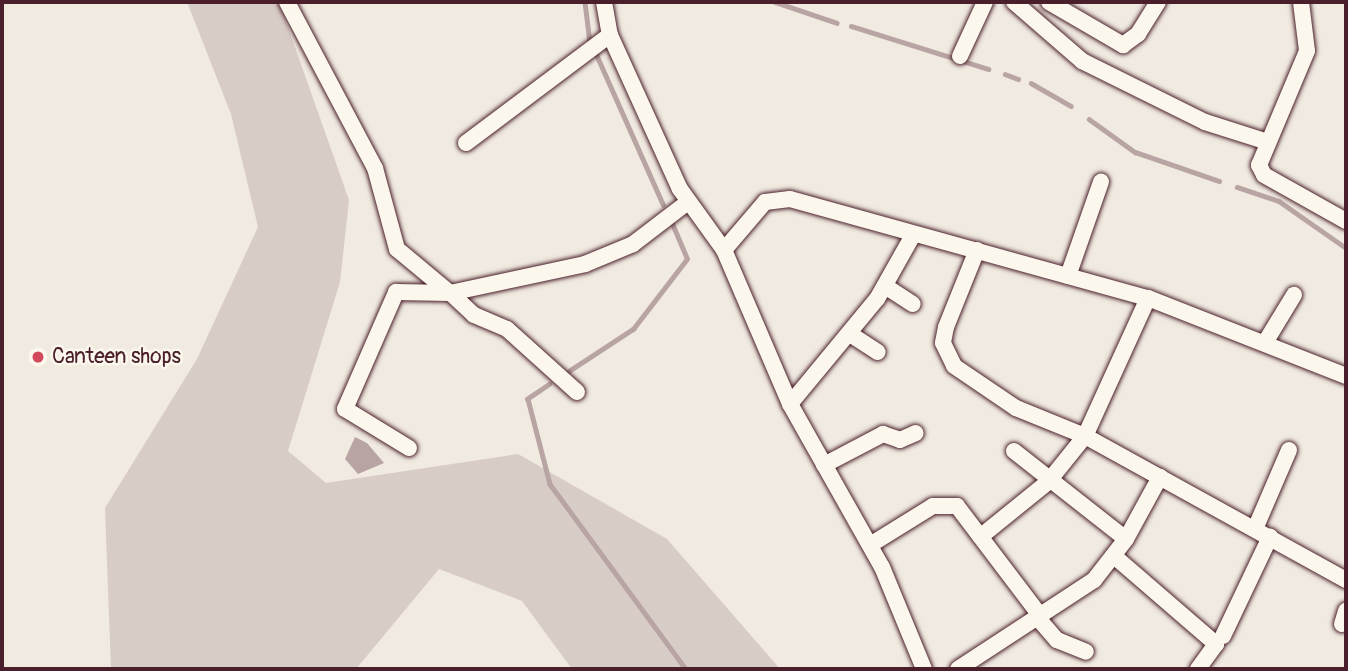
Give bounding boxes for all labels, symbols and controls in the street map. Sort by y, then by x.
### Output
place label: Canteen shops [52,344,181,370]
marker: Canteen shops [30,349,46,365]

